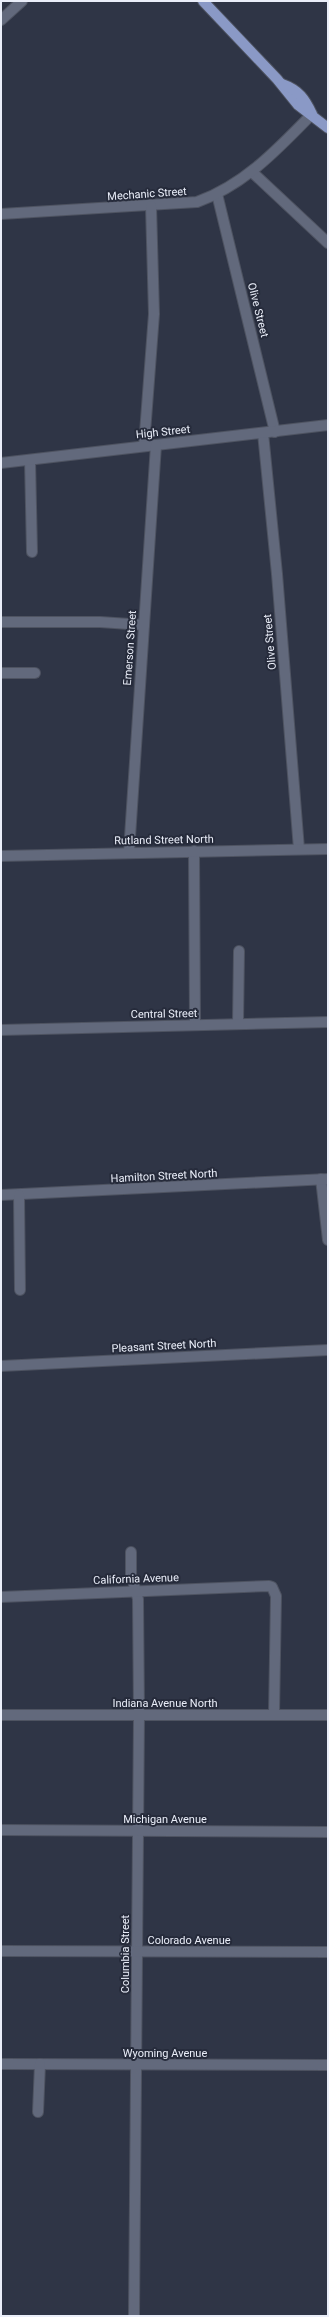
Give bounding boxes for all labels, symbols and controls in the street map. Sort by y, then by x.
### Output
street label: Mechanic Street [107,185,187,203]
street label: Olive Street [245,281,271,339]
street label: High Street [135,423,191,441]
street label: Emerson Street [121,610,139,686]
street label: Olive Street [261,613,279,670]
street label: Rutland Street North [114,833,214,847]
street label: Central Street [131,1007,198,1021]
street label: Hamilton Street North [110,1167,218,1185]
street label: Pleasant Street North [111,1337,217,1355]
street label: California Avenue [93,1571,179,1587]
street label: Indiana Avenue North [112,1697,218,1710]
street label: Michigan Avenue [123,1813,207,1826]
street label: Columbia Street [119,1914,132,1993]
street label: Colorado Avenue [147,1934,231,1947]
street label: Wyoming Avenue [123,2047,207,2060]

